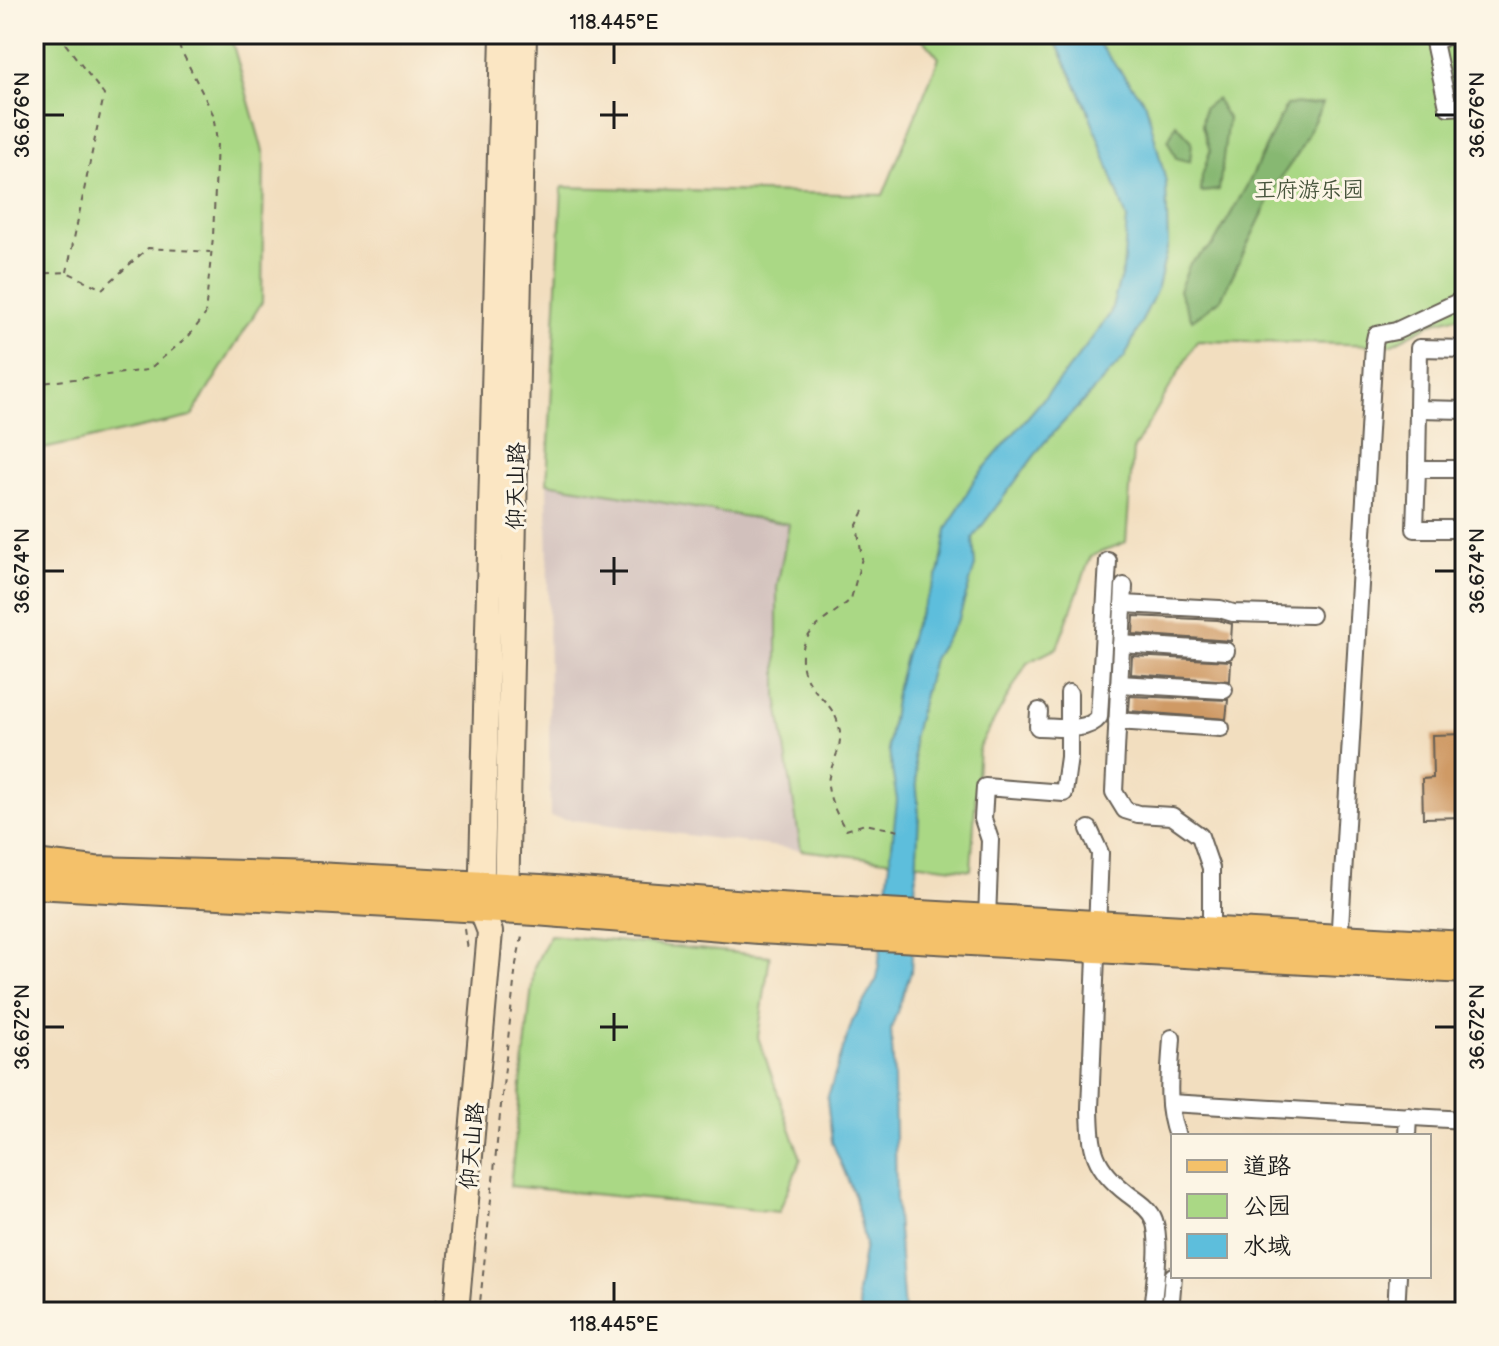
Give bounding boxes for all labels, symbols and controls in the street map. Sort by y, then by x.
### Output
text: 118.445°E [569,11,659,35]
text: 36.676°N [11,72,35,158]
text: 36.676°N [1466,72,1490,158]
park label: 王府游乐园 [1254,177,1364,204]
street label: 仰天山路 [502,442,531,530]
text: 36.674°N [11,528,35,614]
text: 36.674°N [1466,528,1490,614]
text: 36.672°N [11,984,35,1070]
text: 36.672°N [1466,984,1490,1070]
street label: 仰天山路 [455,1101,490,1191]
legend [1171,1134,1431,1278]
text: 道路 [1243,1152,1291,1181]
text: 公园 [1243,1192,1291,1221]
text: 水域 [1243,1232,1291,1261]
text: 118.445°E [569,1313,659,1337]

